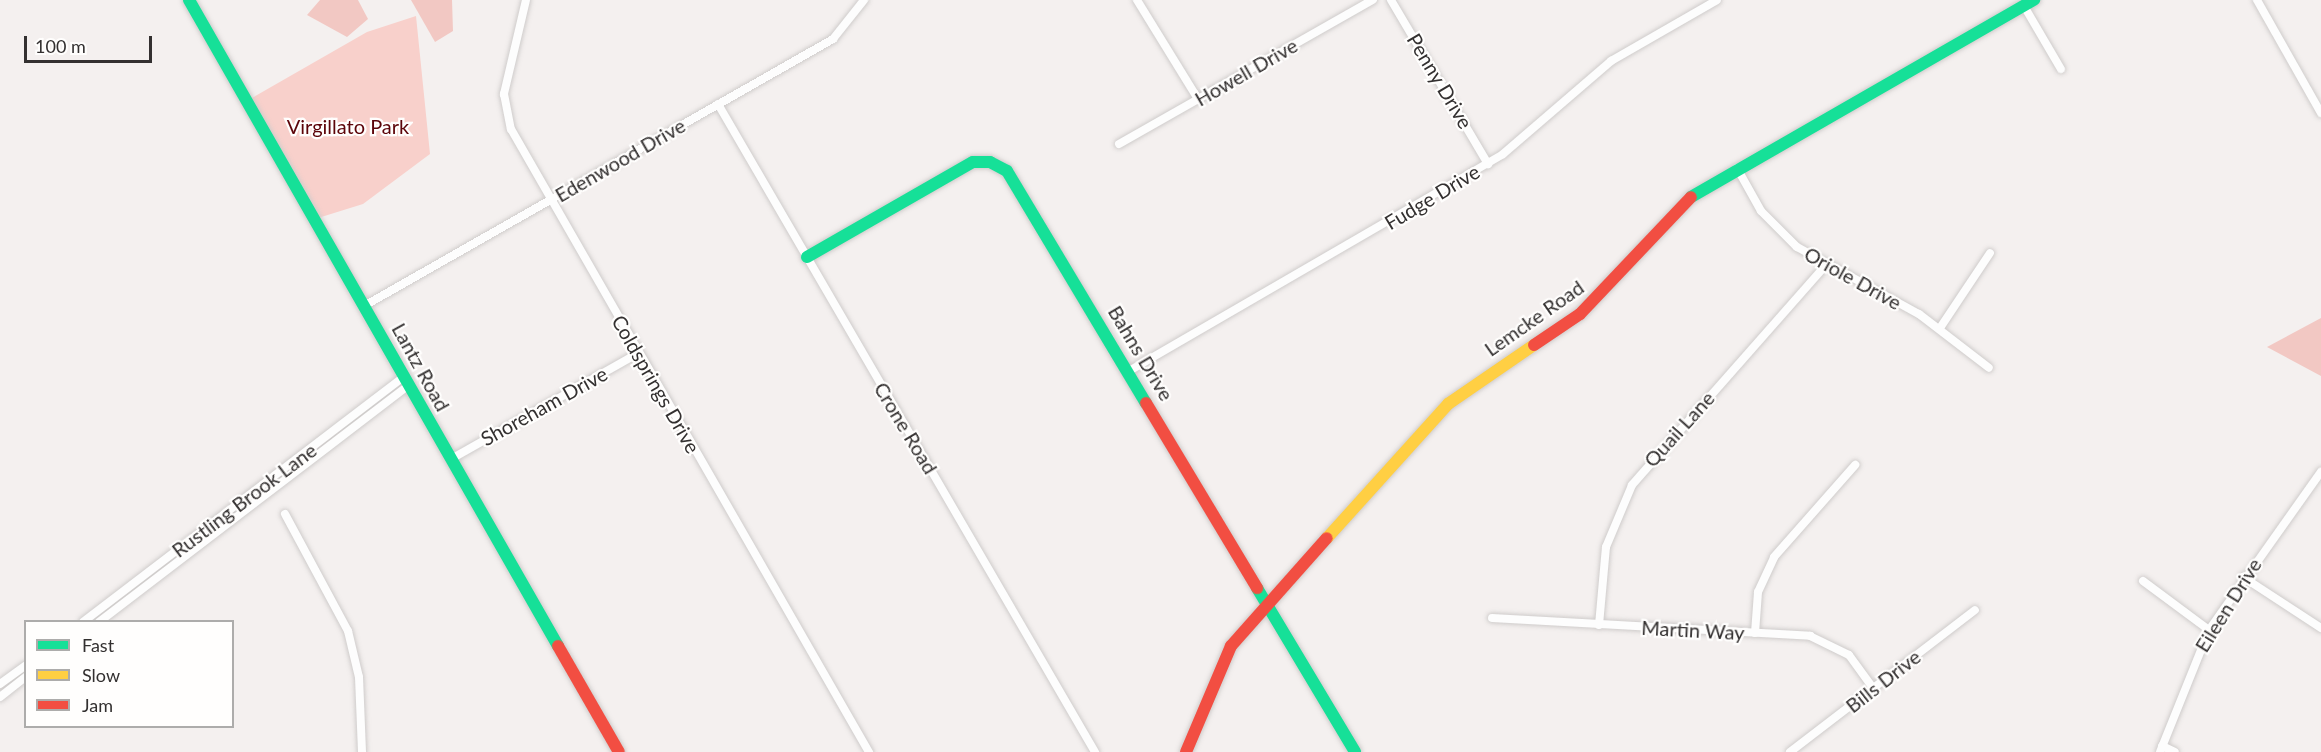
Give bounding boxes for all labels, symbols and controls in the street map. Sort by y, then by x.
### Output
scale bar [27,24,154,62]
street label: Penny Drive [1402,29,1478,133]
street label: Howell Drive [1190,33,1302,111]
text: 100 m [35,35,86,57]
street label: Edenwood Drive [551,113,689,207]
park label: Virgillato Park [287,114,409,138]
street label: Fudge Drive [1380,159,1484,235]
street label: Oriole Drive [1800,241,1906,315]
street label: Lemcke Road [1480,275,1588,361]
street label: Bahns Drive [1103,301,1179,405]
street label: Coldsprings Drive [607,311,705,457]
street label: Lantz Road [387,319,455,415]
street label: Shoreham Drive [477,361,611,451]
street label: Crone Road [869,378,943,478]
street label: Quail Lane [1639,386,1719,472]
street label: Rustling Brook Lane [167,438,321,562]
street label: Eileen Drive [2190,554,2266,656]
street label: Martin Way [1641,615,1745,645]
legend [24,620,234,728]
text: Fast [82,634,114,656]
street label: Bills Drive [1841,644,1925,718]
text: Slow [82,664,120,686]
text: Jam [82,694,113,716]

